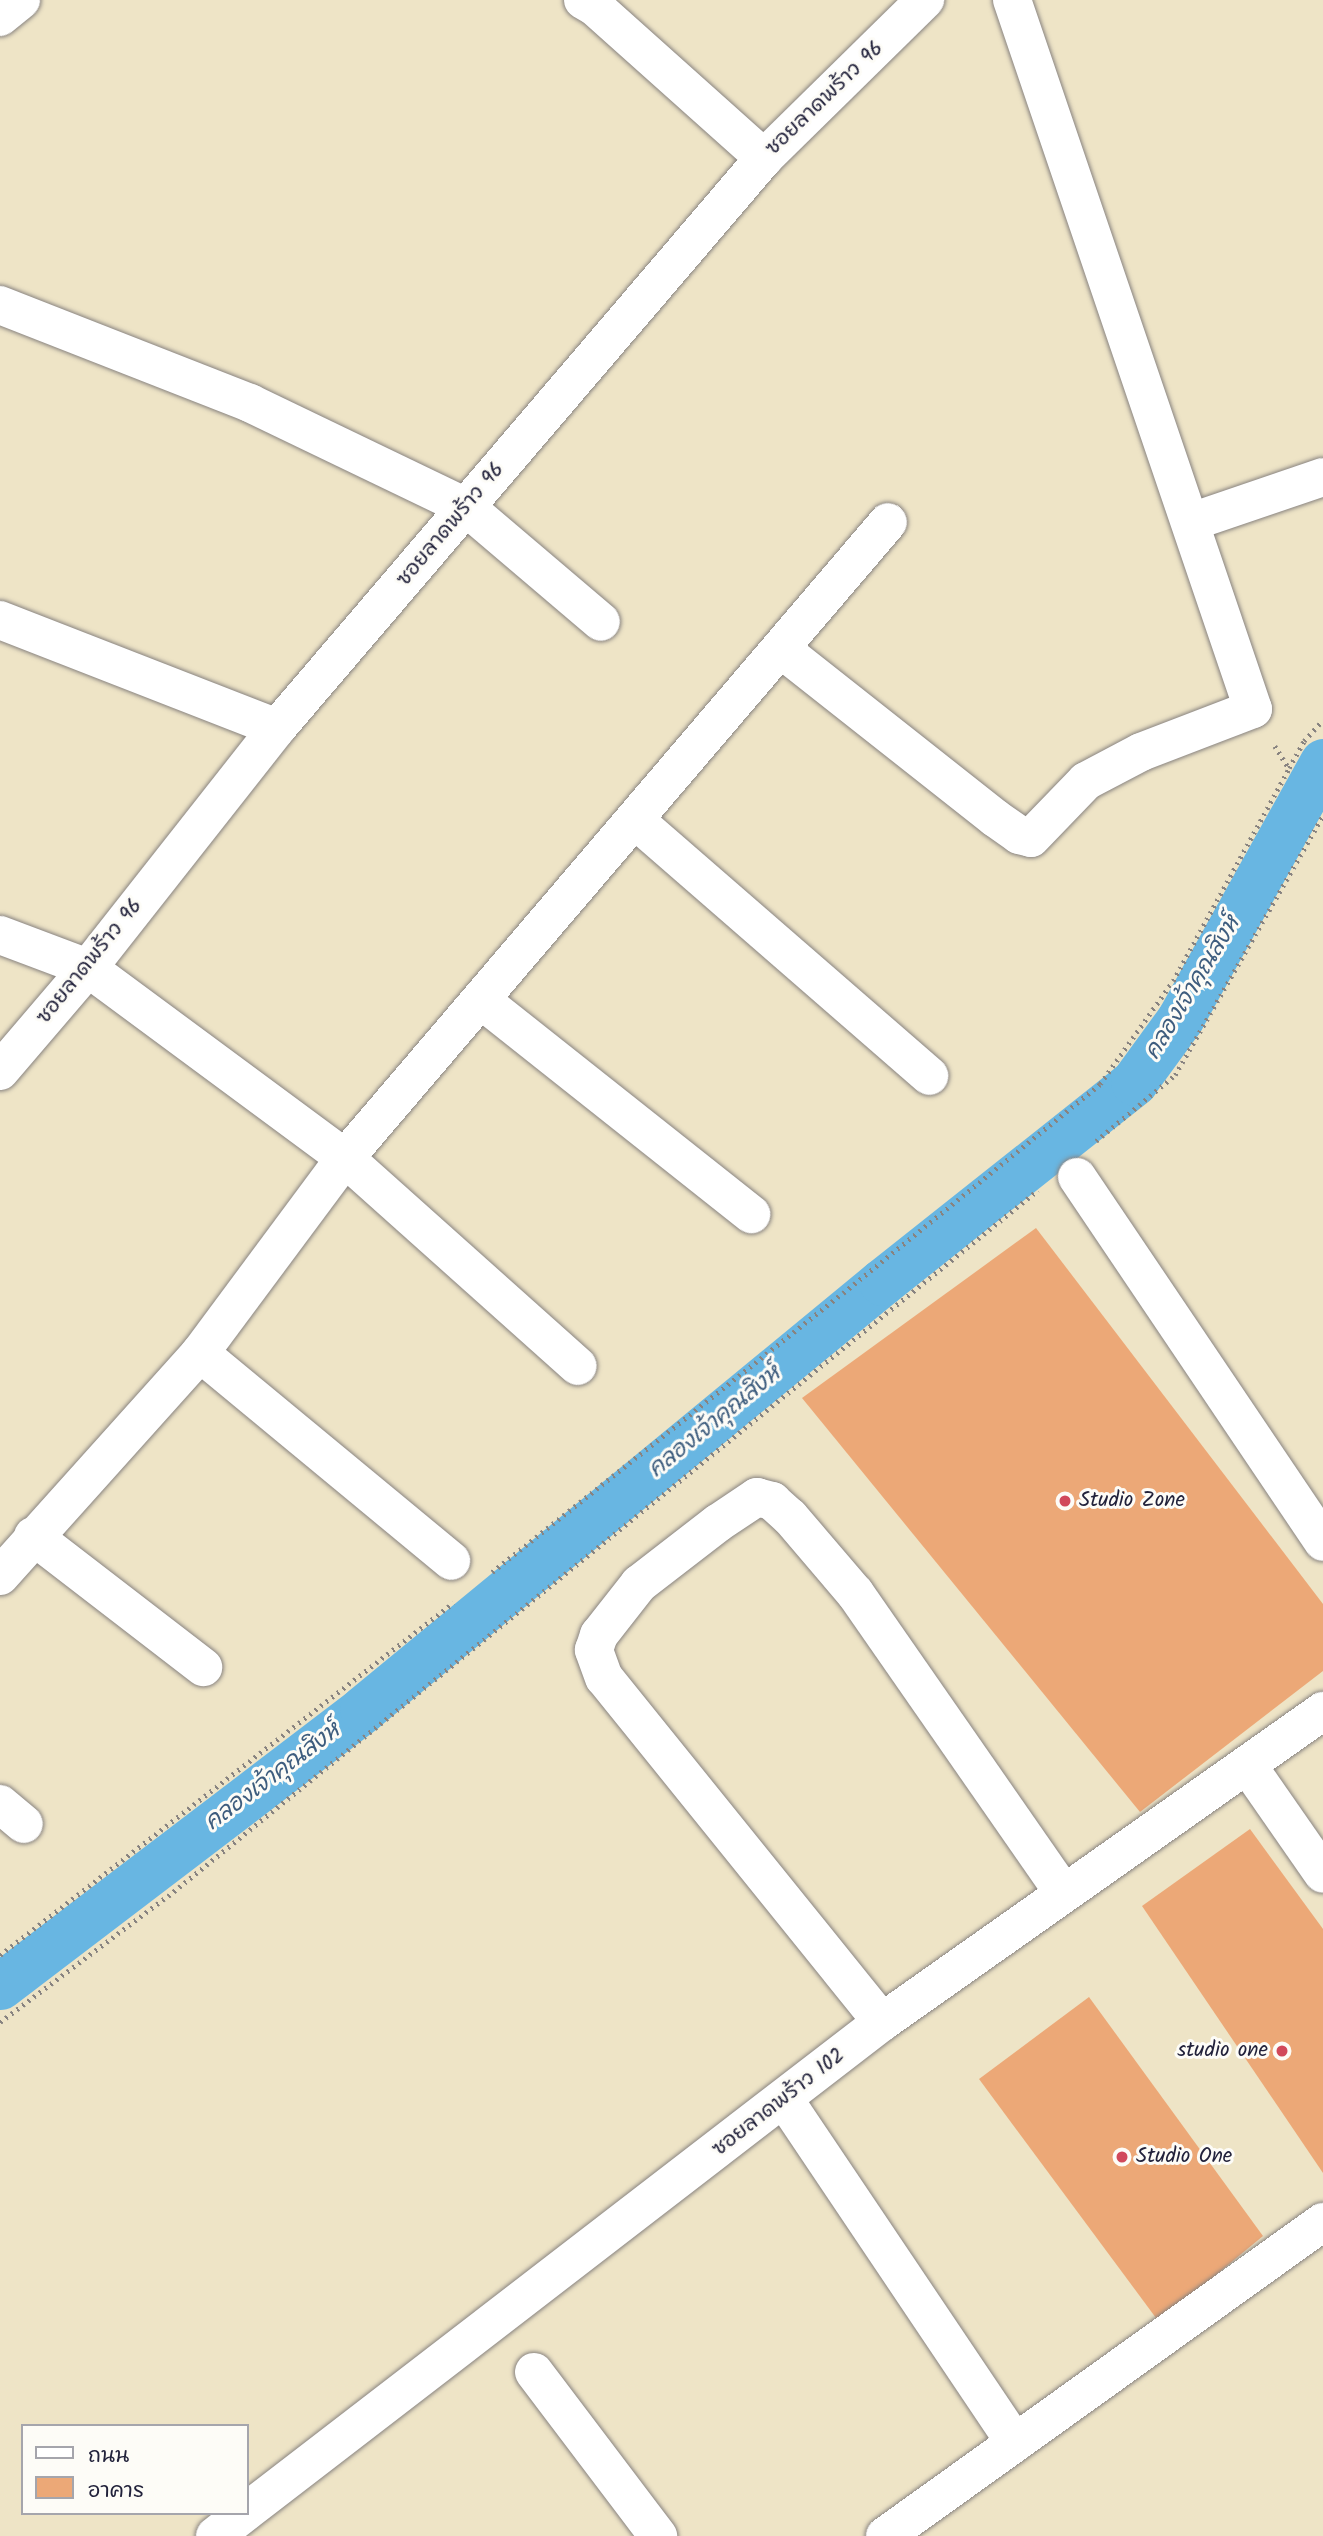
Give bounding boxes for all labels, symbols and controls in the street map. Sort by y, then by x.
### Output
street label: ซอยลาดพร้าว 96 [761,36,889,162]
street label: ซอยลาดพร้าว 96 [392,458,510,592]
street label: ซอยลาดพร้าว 96 [32,894,148,1030]
water label: คลองเจ้าคุณสิงห์ [1139,911,1247,1065]
water label: คลองเจ้าคุณสิงห์ [643,1360,787,1484]
place label: Studio Zone [1079,1488,1185,1514]
marker: Studio Zone [1057,1493,1073,1509]
water label: คลองเจ้าคุณสิงห์ [200,1717,346,1837]
place label: studio one [1177,2038,1268,2064]
street label: ซอยลาดพร้าว 102 [708,2043,850,2163]
marker: studio one [1274,2043,1290,2059]
place label: Studio One [1136,2144,1232,2170]
marker: Studio One [1114,2149,1130,2165]
legend [21,2424,248,2515]
text: ถนน [88,2440,129,2473]
text: อาคาร [88,2475,144,2508]

